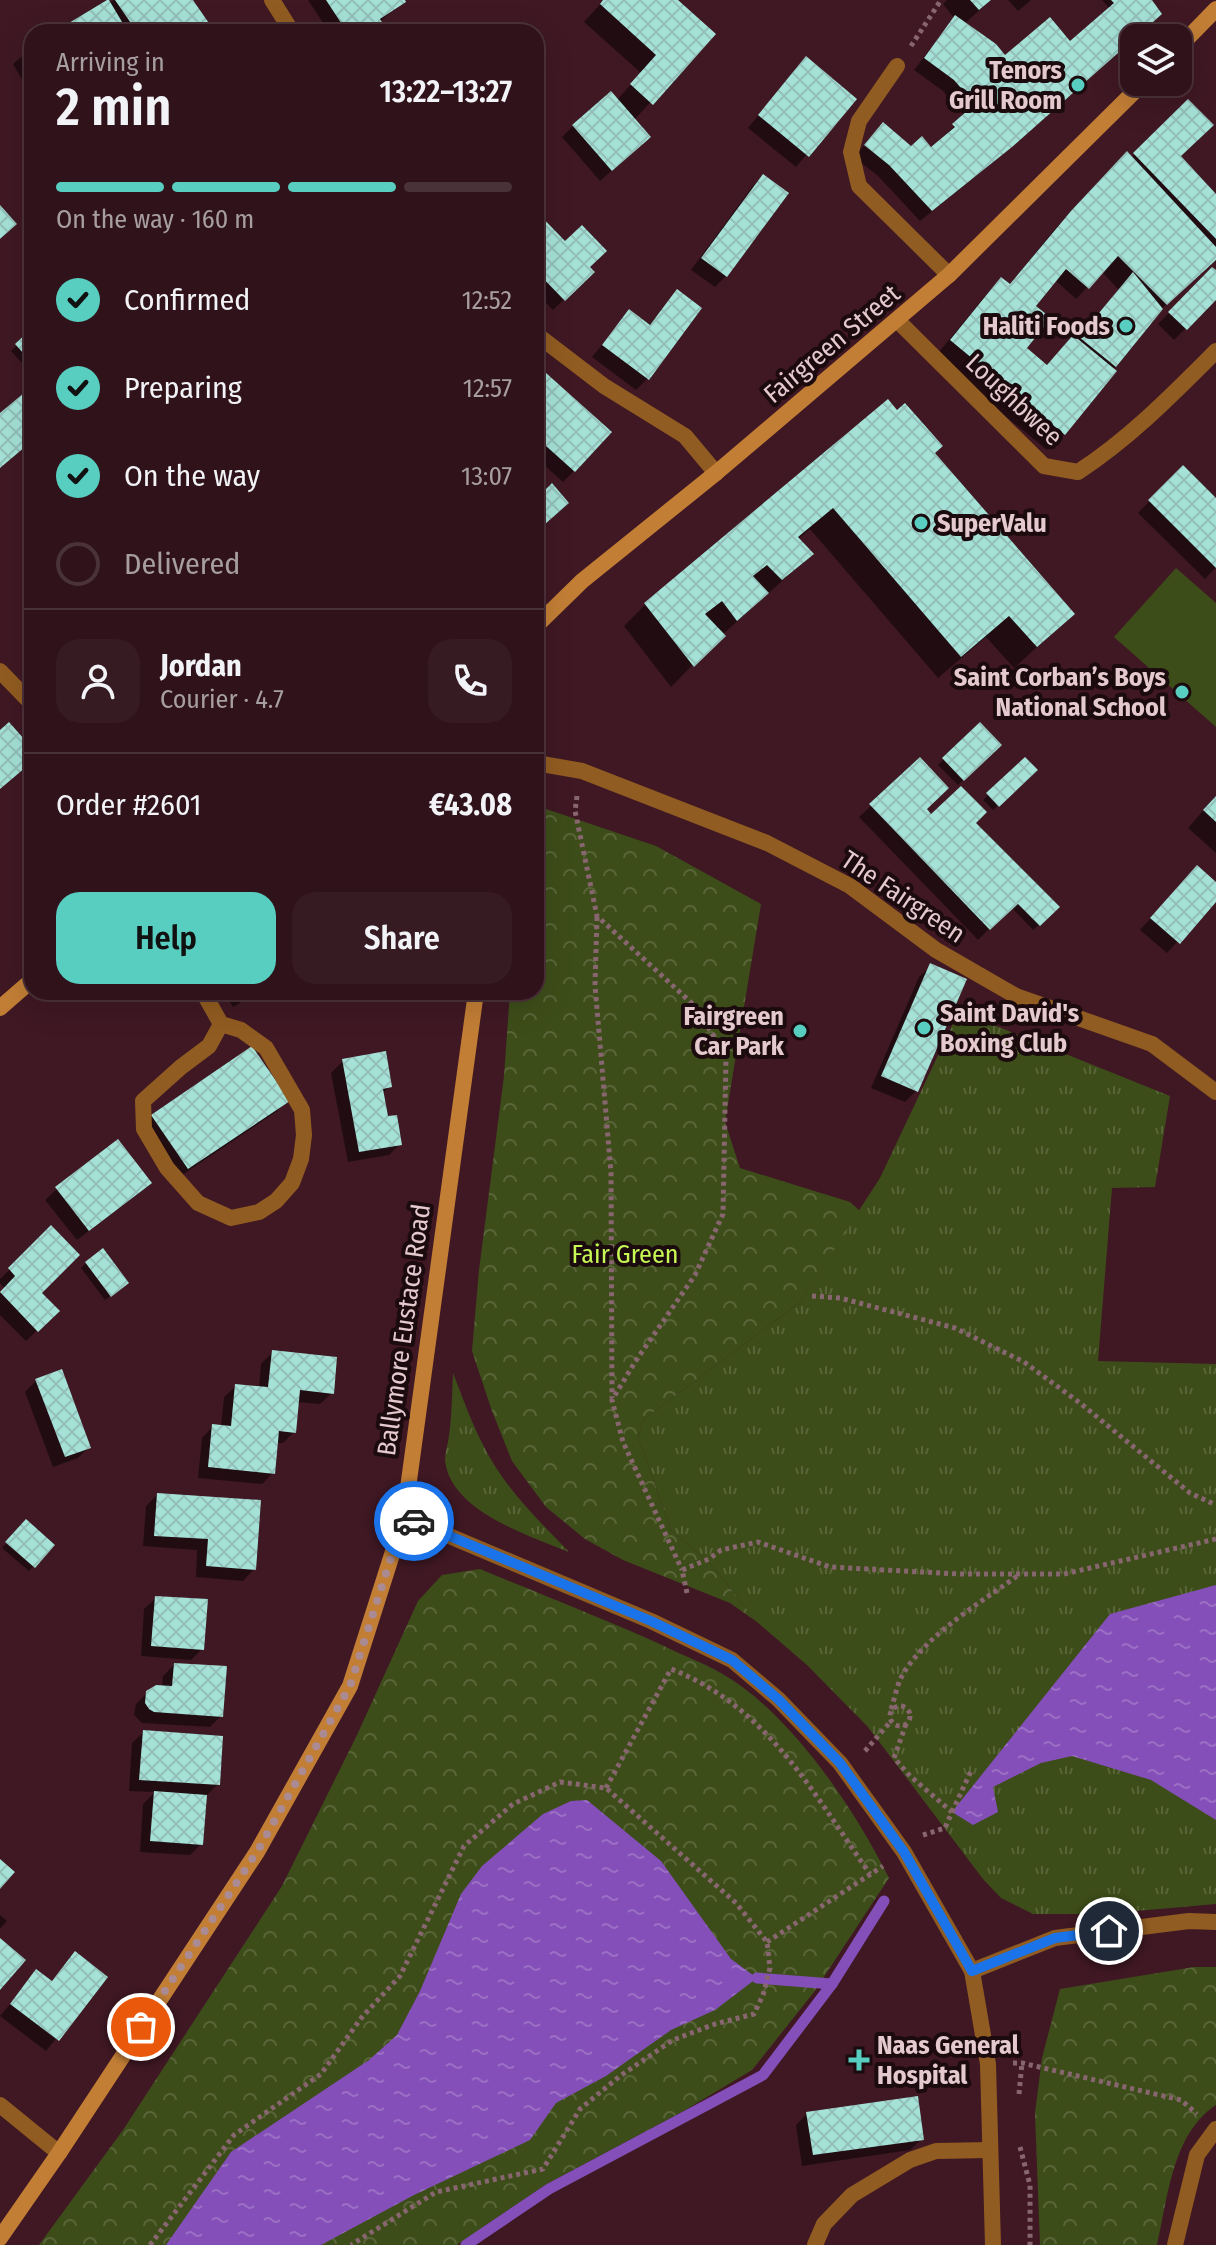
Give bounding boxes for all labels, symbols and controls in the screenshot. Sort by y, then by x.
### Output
map controls [1120,24,1192,96]
button: layers [1120,24,1192,96]
text: Arriving in [56,47,165,78]
place label: Tenors Grill Room [949,55,1062,116]
text: 13:22–13:27 [379,74,512,110]
text: 2 min [56,76,172,139]
marker: Tenors Grill Room [1069,76,1087,94]
text: On the way · 160 m [56,204,254,235]
icon: check [56,278,100,322]
street label: Fairgreen Street [758,278,907,410]
text: Confirmed [124,282,250,318]
text: 12:52 [462,285,512,316]
place label: Haliti Foods [983,311,1110,342]
marker: Haliti Foods [1117,317,1135,335]
street label: Loughbwee [959,348,1069,452]
icon: check [56,366,100,410]
text: Preparing [124,370,242,406]
text: 12:57 [463,373,512,404]
icon: check [56,454,100,498]
text: On the way [124,458,260,494]
text: 13:07 [461,461,512,492]
place label: SuperValu [937,508,1047,539]
marker: SuperValu [912,514,930,532]
text: Delivered [124,546,240,582]
button: person [56,639,140,723]
button: phone [428,639,512,723]
text: Jordan [160,648,242,684]
place label: Saint Corban’s Boys National School [954,662,1167,723]
marker: Saint Corban’s Boys National School [1173,683,1191,701]
text: Courier · 4.7 [160,684,284,715]
text: Order #2601 [56,787,202,823]
text: €43.08 [429,787,512,823]
street label: The Fairgreen [835,844,971,950]
button: Help [56,892,276,984]
button: Share [292,892,512,984]
place label: Saint David's Boxing Club [940,998,1079,1059]
place label: Fairgreen Car Park [683,1001,785,1062]
marker: Saint David's Boxing Club [915,1019,933,1037]
marker: Fairgreen Car Park [791,1022,809,1040]
street label: Ballymore Eustace Road [371,1202,437,1458]
park label: Fair Green [572,1239,678,1270]
courier [374,1481,454,1561]
icon: car [392,1499,436,1543]
pin [1075,1897,1143,1965]
icon: home [1087,1909,1131,1953]
pin [107,1993,175,2061]
icon: bag [119,2005,163,2049]
place label: Naas General Hospital [877,2030,1020,2091]
marker: Naas General Hospital [848,2049,870,2071]

